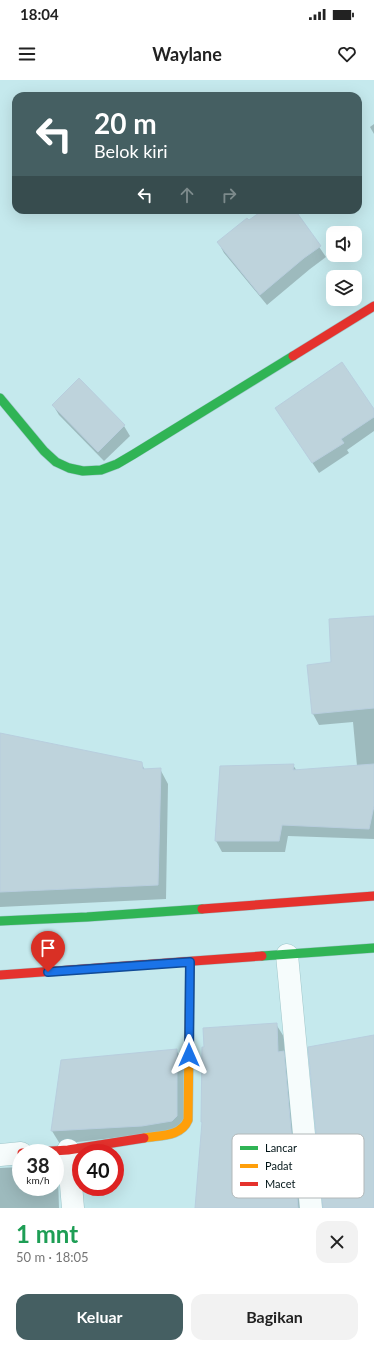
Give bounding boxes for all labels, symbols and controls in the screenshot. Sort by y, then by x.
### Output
text: 18:04 [20,5,59,23]
icon: menu [16,43,38,65]
text: Waylane [152,43,222,65]
icon: heart [336,43,358,65]
text: 20 m [94,106,157,140]
icon: left [28,108,80,160]
text: Belok kiri [94,140,168,162]
icon: left [134,184,156,206]
icon: ahead [176,184,198,206]
icon: right [218,184,240,206]
map controls [326,226,362,306]
button: sound [326,226,362,262]
button: layers [326,270,362,306]
pin [31,931,65,972]
icon: arrive [37,937,59,959]
position arrow [168,1034,210,1076]
legend [232,1134,364,1198]
text: Lancar [265,1141,297,1154]
speed limit sign: 40 [72,1144,124,1196]
text: 38 [26,1153,50,1177]
text: Padat [265,1159,292,1172]
text: km/h [26,1174,50,1186]
text: Macet [265,1177,295,1190]
text: 1 mnt [16,1219,78,1248]
button: close [316,1221,358,1263]
text: 50 m · 18:05 [16,1249,89,1265]
button: Keluar [16,1294,183,1340]
button: Bagikan [191,1294,358,1340]

